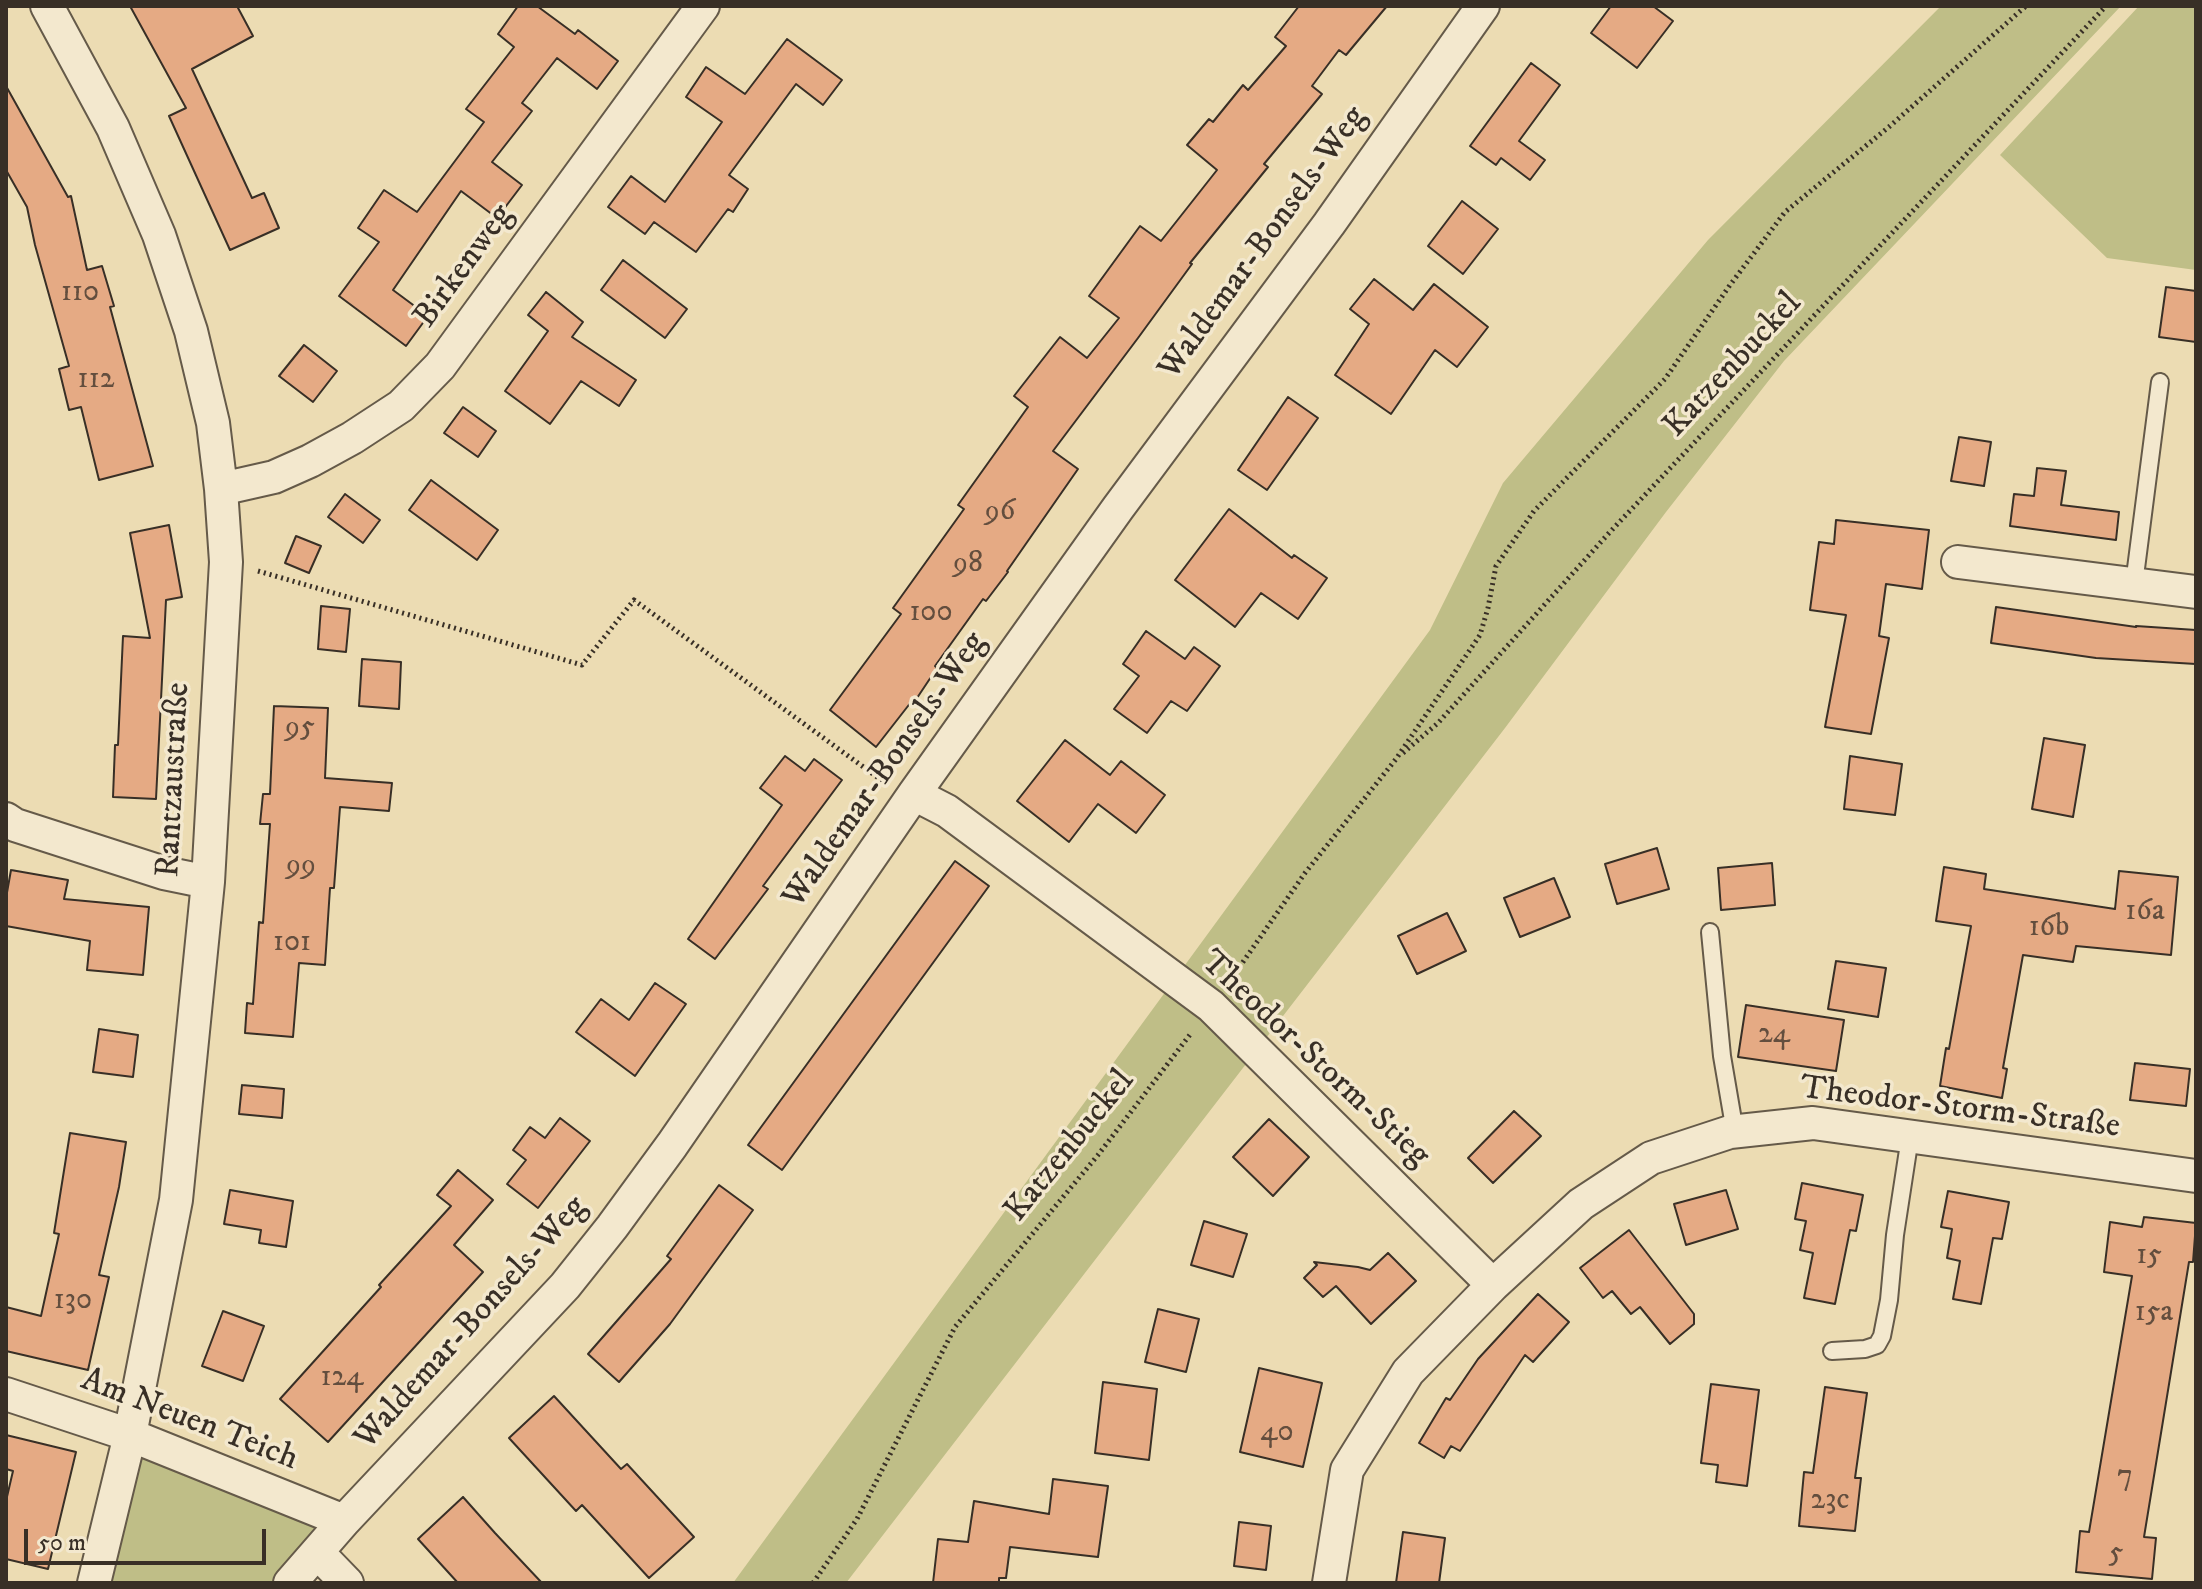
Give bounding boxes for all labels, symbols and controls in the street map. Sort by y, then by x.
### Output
street label: Waldemar-Bonsels-Weg [1151,99,1377,389]
street label: Birkenweg [406,197,524,337]
house number: 110 [61,276,99,312]
street label: Katzenbuckel [1656,285,1812,447]
house number: 112 [78,363,114,399]
house number: 96 [985,495,1015,531]
house number: 98 [953,547,983,583]
house number: 100 [909,596,953,632]
street label: Waldemar-Bonsels-Weg [775,625,997,917]
street label: Rantzaustraße [150,682,200,878]
house number: 95 [285,711,315,747]
house number: 99 [286,849,316,885]
house number: 16a [2125,895,2165,931]
house number: 16b [2029,911,2069,947]
house number: 101 [273,926,311,962]
street label: Theodor-Storm-Stieg [1191,943,1437,1177]
house number: 24 [1758,1018,1790,1054]
street label: Katzenbuckel [997,1063,1145,1231]
street label: Theodor-Storm-Straße [1798,1069,2122,1149]
street label: Waldemar-Bonsels-Weg [347,1188,597,1460]
house number: 15 [2136,1239,2162,1275]
house number: 130 [54,1284,92,1320]
house number: 15a [2135,1296,2173,1332]
street label: Am Neuen Teich [75,1361,303,1481]
house number: 124 [320,1361,364,1397]
house number: 40 [1260,1416,1294,1452]
house number: 7 [2117,1460,2133,1496]
house number: 23c [1811,1484,1849,1520]
scale bar [28,1513,270,1563]
text: 50 m [38,1528,86,1558]
house number: 5 [2109,1537,2123,1573]

